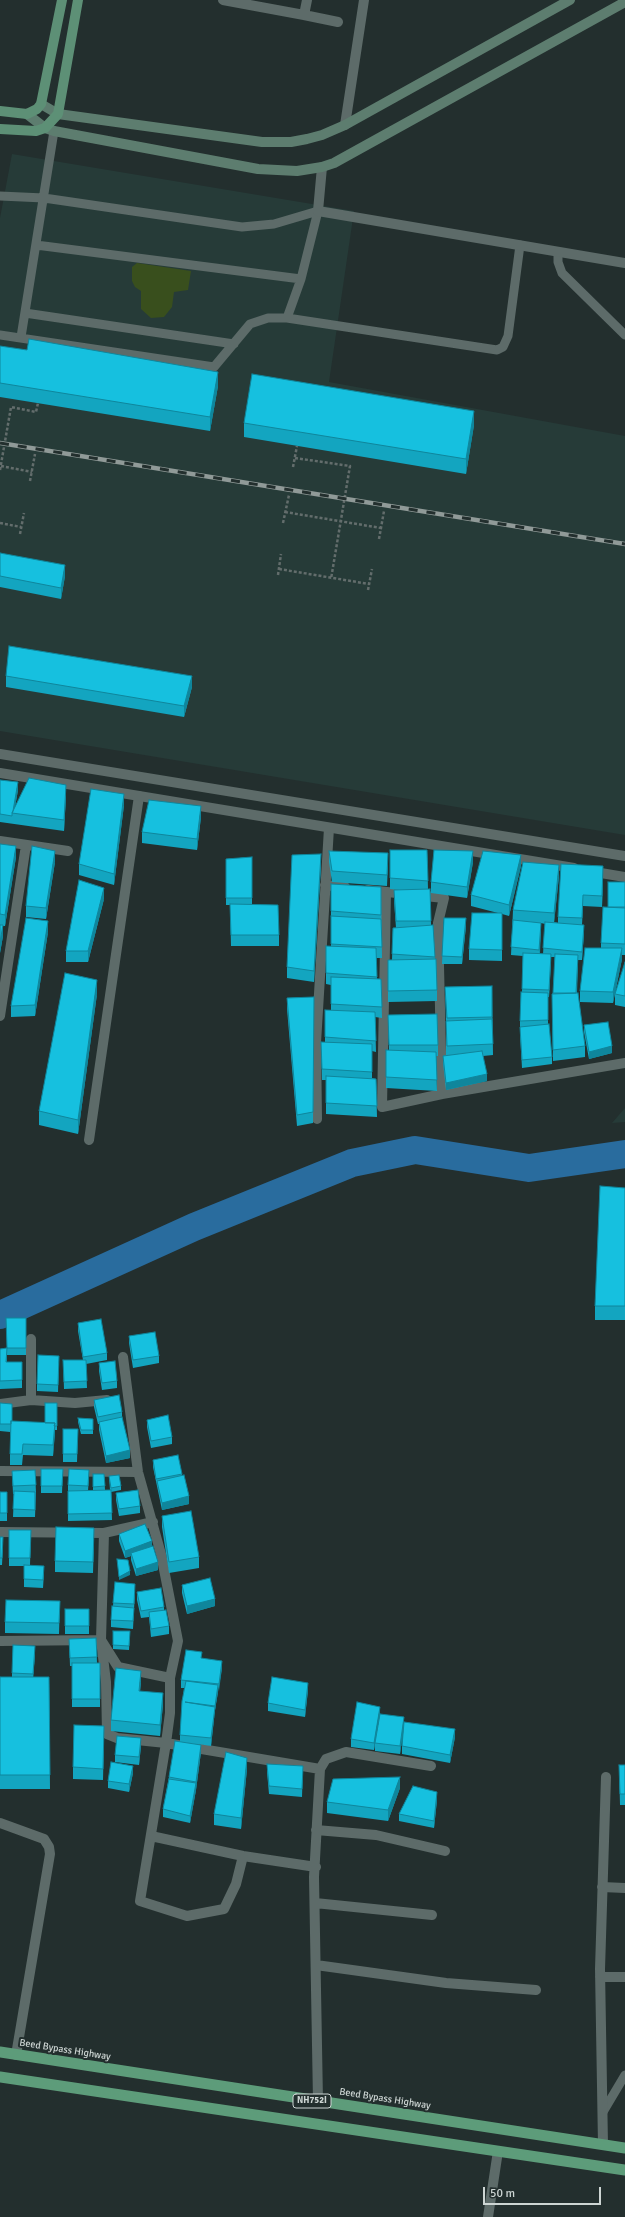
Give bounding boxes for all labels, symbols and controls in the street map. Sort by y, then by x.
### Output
street label: Beed Bypass Highway [19,2037,111,2063]
street label: Beed Bypass Highway [339,2086,431,2112]
road number: NH752I [293,2094,331,2108]
scale bar [485,2179,603,2205]
text: 50 m [490,2186,515,2201]

